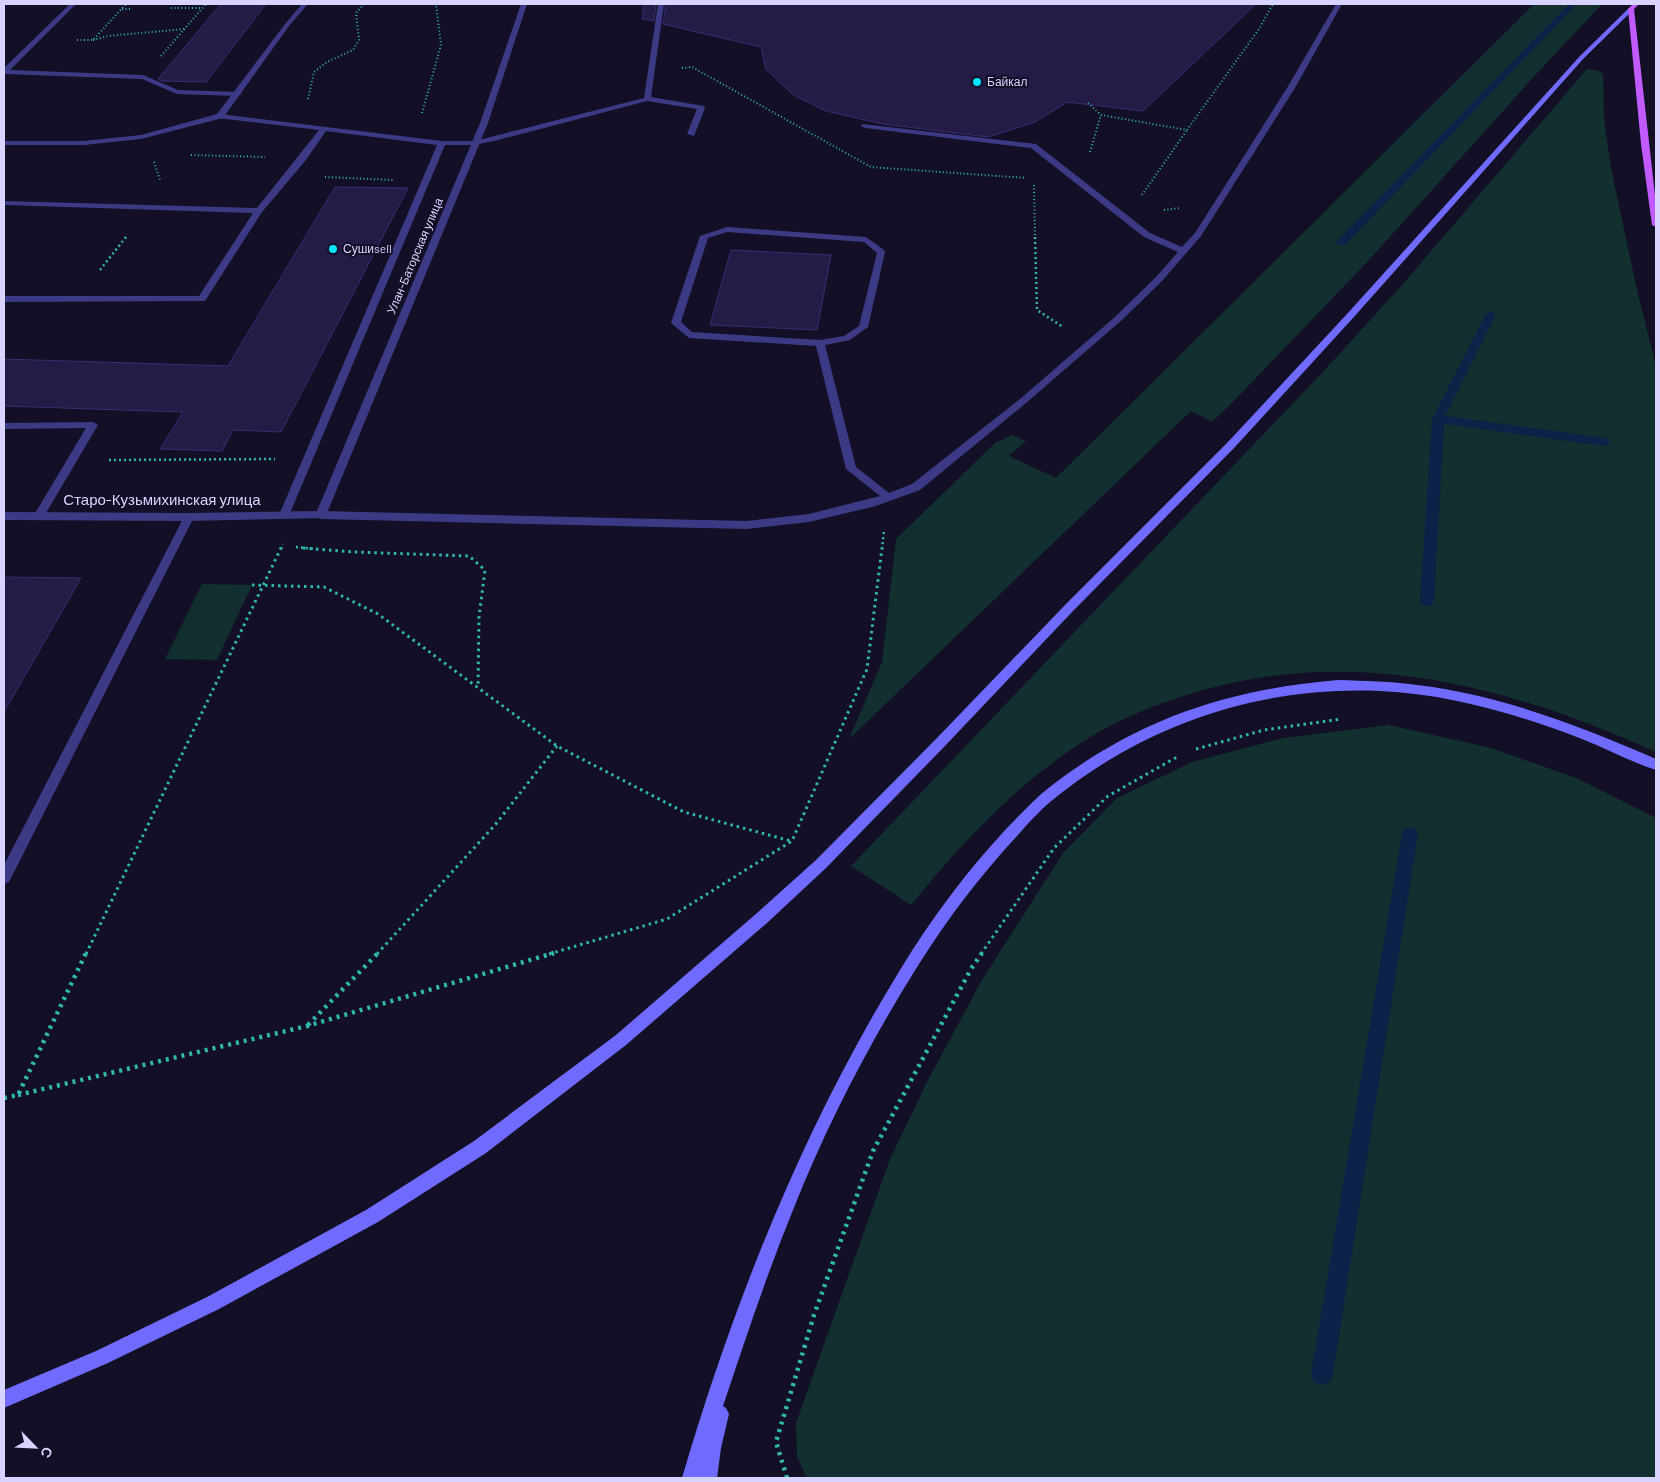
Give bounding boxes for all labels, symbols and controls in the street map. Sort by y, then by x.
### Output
place label: Байкал [987,74,1027,88]
marker: Байкал [971,76,983,88]
street label: Улан-Баторская улица [383,195,446,316]
place label: Сушиsell [343,241,392,256]
marker: Сушиsell [327,243,339,255]
street label: Старо-Кузьмихинская улица [63,490,261,508]
north arrow [10,1422,60,1472]
text: С [38,1444,57,1461]

